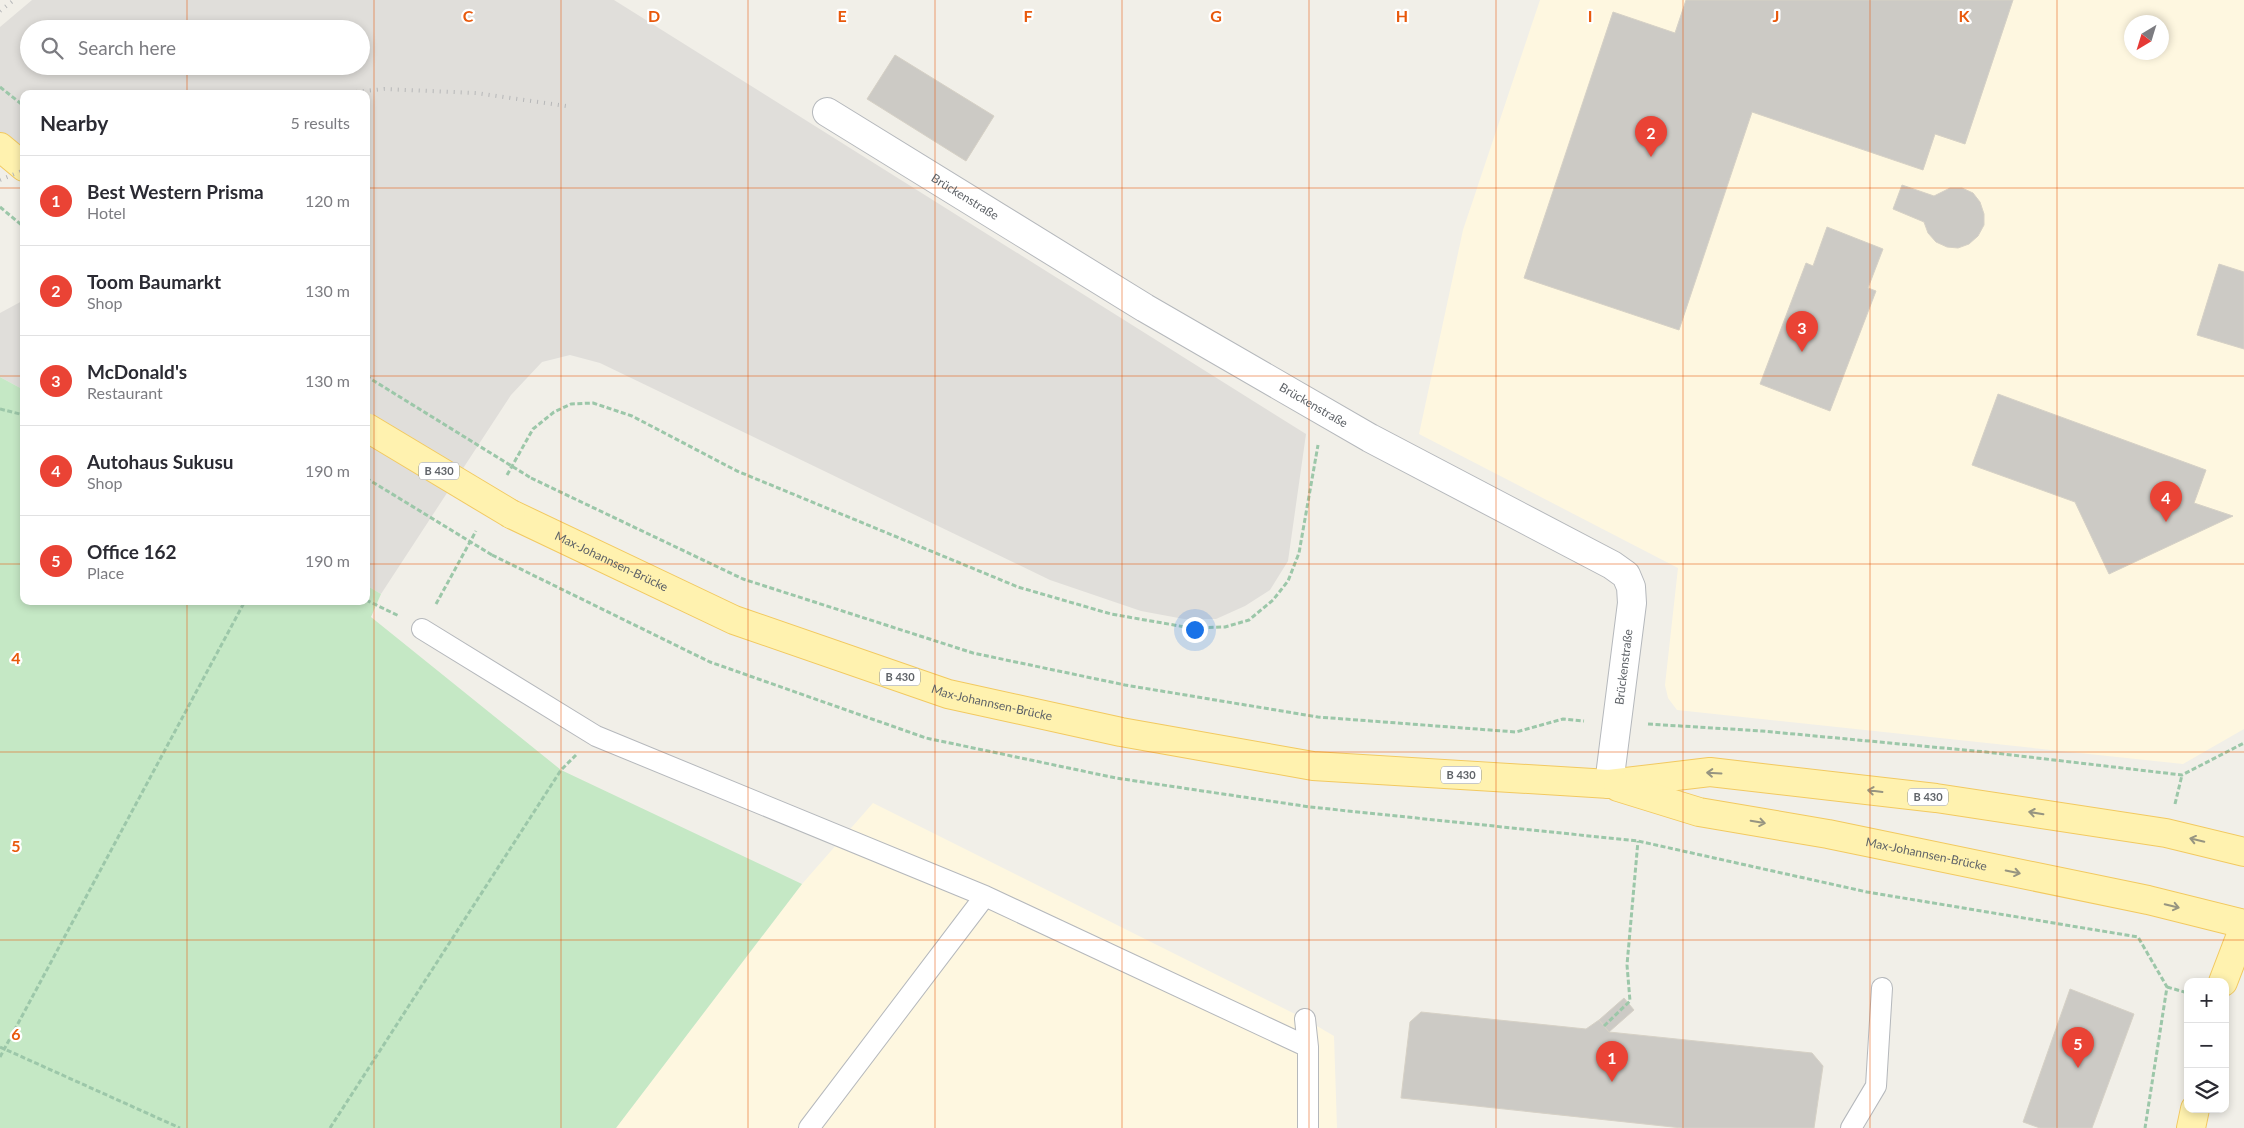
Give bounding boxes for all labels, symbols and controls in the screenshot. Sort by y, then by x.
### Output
text: C [463,6,474,25]
text: D [648,6,660,25]
text: E [837,6,847,25]
text: F [1023,6,1033,25]
text: G [1210,6,1222,25]
text: H [1396,6,1408,25]
text: I [1588,6,1592,25]
text: J [1773,6,1779,25]
text: K [1959,6,1971,25]
north arrow [2124,15,2169,60]
search box [20,20,370,75]
icon: search [38,34,66,62]
text: Search here [78,36,176,59]
text: Nearby [40,110,108,135]
text: 5 results [290,113,350,132]
pin: 2 [1635,116,1667,157]
street label: Brückenstraße [929,170,1002,223]
text: Best Western Prisma [87,180,264,203]
text: 1 [51,191,61,210]
text: 120 m [305,191,350,210]
text: Hotel [87,203,126,222]
text: Toom Baumarkt [87,270,221,293]
text: 2 [51,281,61,300]
text: 130 m [305,281,350,300]
text: Shop [87,293,123,312]
pin: 3 [1786,311,1818,352]
text: McDonald's [87,360,187,383]
text: 3 [51,371,61,390]
text: 130 m [305,371,350,390]
street label: Brückenstraße [1277,379,1350,430]
text: Restaurant [87,383,163,402]
text: Autohaus Sukusu [87,450,234,473]
text: 4 [51,461,61,480]
text: 190 m [305,461,350,480]
road number: B 430 [419,462,459,480]
text: Shop [87,473,123,492]
pin: 4 [2150,481,2182,522]
street label: Max-Johannsen-Brücke [552,528,670,595]
text: Office 162 [87,540,177,563]
text: 5 [51,551,61,570]
text: 190 m [305,551,350,570]
text: Place [87,563,124,582]
your location [1182,617,1208,643]
street label: Brückenstraße [1611,628,1636,706]
text: 4 [11,648,21,667]
road number: B 430 [880,669,920,686]
street label: Max-Johannsen-Brücke [930,681,1054,724]
road number: B 430 [1441,766,1481,784]
one-way arrow [1706,768,1722,777]
one-way arrow [1868,786,1884,796]
road number: B 430 [1908,789,1948,806]
one-way arrow [2029,808,2045,818]
one-way arrow [1750,817,1766,827]
street label: Max-Johannsen-Brücke [1864,834,1988,874]
one-way arrow [2189,835,2205,844]
text: 5 [11,836,21,855]
one-way arrow [2004,868,2020,877]
one-way arrow [2163,902,2179,911]
map controls [2184,978,2229,1113]
button: + [2184,978,2229,1023]
button: − [2184,1023,2229,1068]
text: 6 [11,1024,21,1043]
pin: 5 [2062,1027,2094,1068]
pin: 1 [1596,1041,1628,1082]
button: layers [2184,1068,2229,1113]

